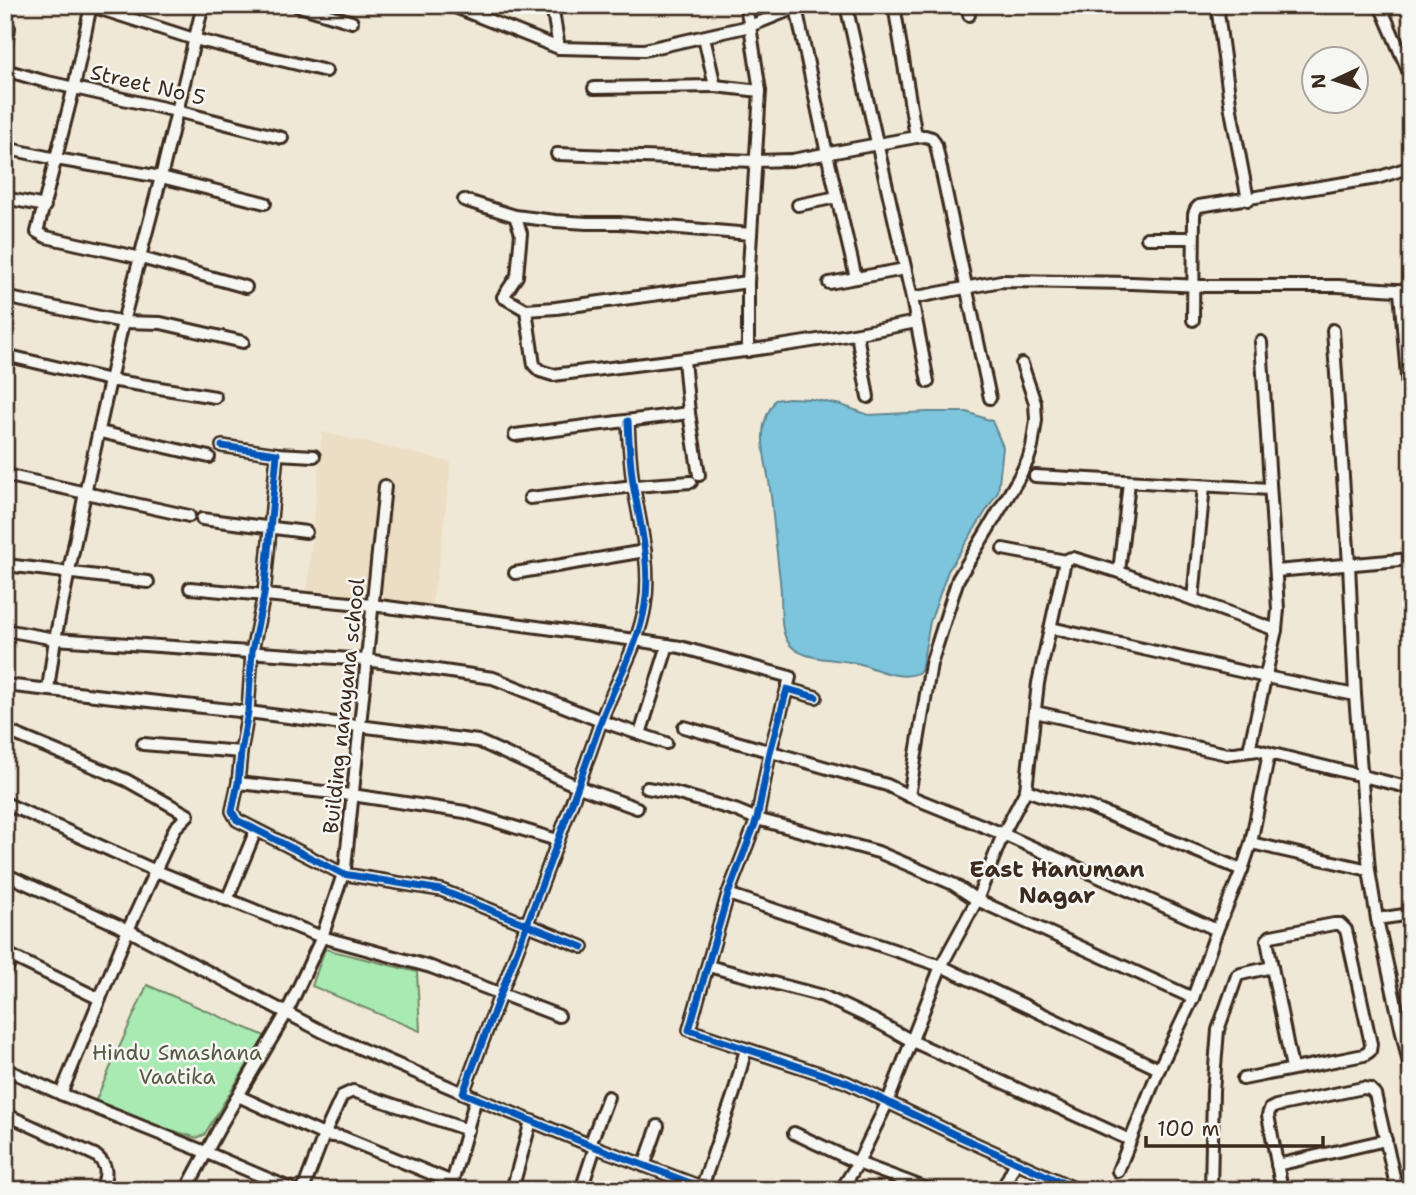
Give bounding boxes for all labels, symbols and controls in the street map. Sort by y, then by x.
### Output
north arrow [1300,46,1370,116]
street label: Street No 5 [88,58,208,112]
text: N [1306,73,1332,90]
street label: Building narayana school [317,576,371,835]
district label: East Hanuman Nagar [969,854,1145,910]
park label: Hindu Smashana Vaatika [92,1039,262,1091]
scale bar [1146,1104,1323,1148]
text: 100 m [1157,1115,1220,1143]

